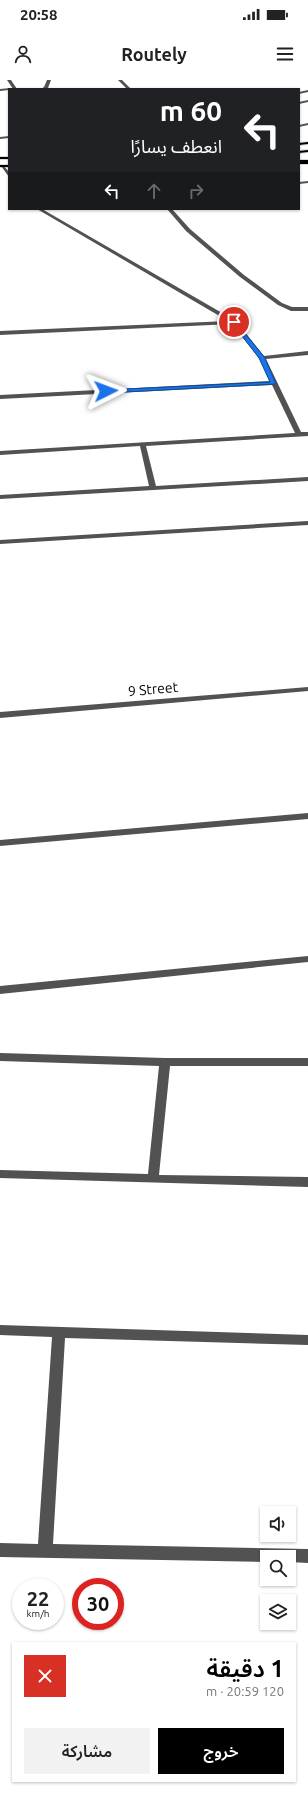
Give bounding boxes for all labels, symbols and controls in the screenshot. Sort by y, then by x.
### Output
text: 20:58 [20,6,58,23]
icon: person [12,43,34,65]
icon: menu [274,43,296,65]
text: Routely [121,44,187,64]
text: 60 m [160,95,222,126]
icon: left [236,104,288,156]
text: انعطف يسارًا [130,136,222,156]
icon: left [101,180,123,202]
icon: ahead [143,180,165,202]
icon: right [185,180,207,202]
pin [217,305,251,339]
icon: arrive [223,311,245,333]
position arrow [85,370,127,412]
street label: 9 Street [127,679,179,699]
map controls [260,1506,296,1630]
button: sound [260,1506,296,1542]
button: search [260,1550,296,1586]
speed limit sign: 30 [72,1578,124,1630]
text: 22 [27,1587,49,1610]
button: layers [260,1594,296,1630]
text: km/h [26,1608,50,1619]
button: close [24,1655,66,1697]
text: 1 دقيقة [207,1655,284,1682]
text: 120 m · 20:59 [206,1684,284,1698]
button: مشاركة [24,1728,150,1774]
button: خروج [158,1728,284,1774]

